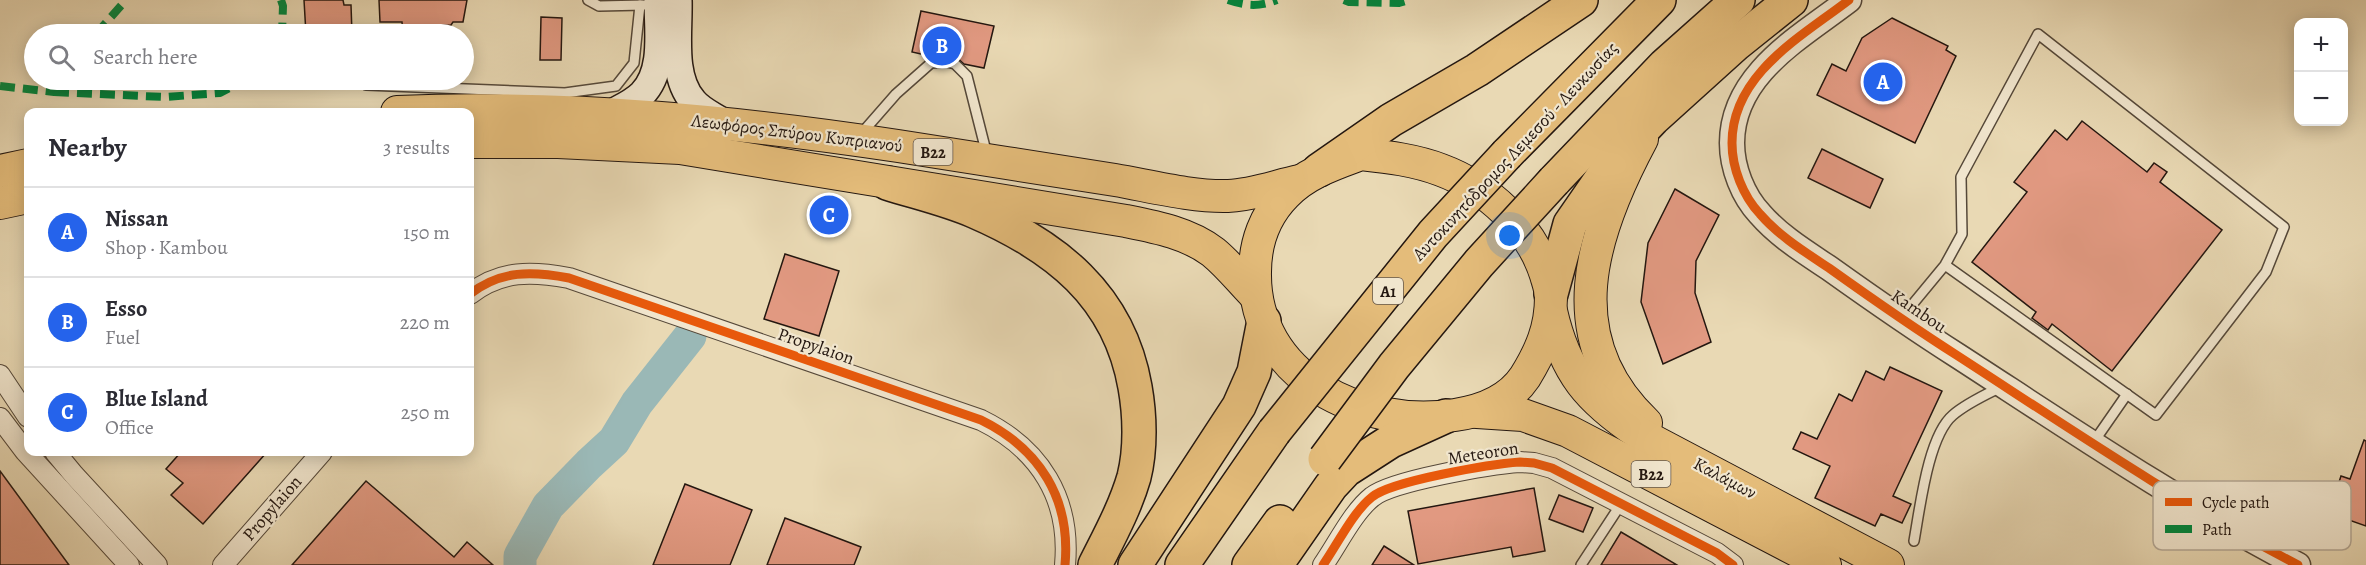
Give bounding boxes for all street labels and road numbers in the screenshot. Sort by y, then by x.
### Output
street label: Αυτοκινητόδρομος Λεμεσού - Λευκωσίας [1406,36,1623,266]
street label: Λεωφόρος Σπύρου Κυπριανού [689,108,904,158]
road number: B22 [914,139,952,165]
road number: A1 [1373,278,1403,304]
street label: Kambou [1886,284,1952,339]
street label: Propylaion [775,322,858,370]
street label: Meteoron [1446,436,1520,470]
street label: Καλάμων [1689,451,1761,505]
road number: B22 [1632,461,1670,487]
street label: Propylaion [237,470,307,546]

